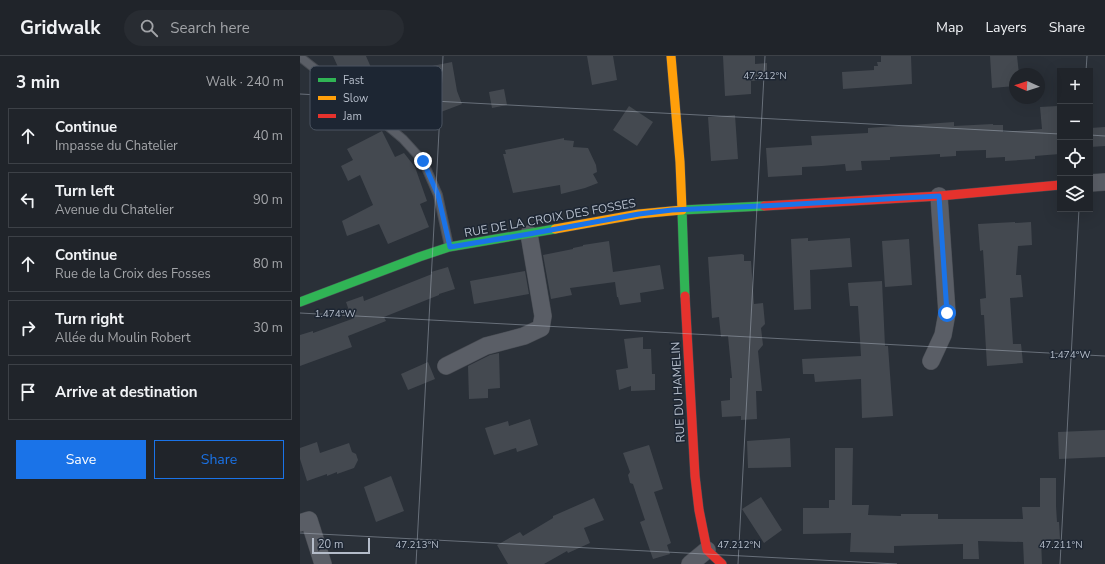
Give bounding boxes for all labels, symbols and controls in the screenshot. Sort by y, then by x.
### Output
search box [124,10,404,46]
text: Gridwalk [20,15,100,41]
icon: search [138,17,160,39]
text: Search here [170,18,250,38]
text: Map [936,18,963,37]
text: Layers [985,18,1027,37]
text: Share [1049,18,1085,37]
legend [310,66,442,130]
north arrow [1009,68,1045,104]
map controls [1057,68,1093,212]
button: + [1057,68,1093,104]
text: 47.212°N [743,69,787,83]
text: 3 min [16,71,60,94]
text: Walk · 240 m [206,73,284,91]
text: Fast [343,73,364,88]
text: Slow [343,91,368,106]
button: − [1057,104,1093,140]
text: Jam [342,109,362,124]
text: Continue [55,117,117,137]
icon: ahead [17,125,39,147]
text: 40 m [253,127,283,145]
text: Impasse du Chatelier [55,137,178,155]
button: locate [1057,140,1093,176]
route end [414,152,432,170]
button: layers [1057,176,1093,212]
text: Turn left [55,181,114,201]
icon: left [17,189,39,211]
text: 90 m [253,191,283,209]
street label: RUE DE LA CROIX DES FOSSES [463,195,637,241]
text: Avenue du Chatelier [55,201,174,219]
text: Continue [55,245,117,265]
icon: ahead [17,253,39,275]
text: 80 m [253,255,283,273]
text: Rue de la Croix des Fosses [55,265,211,283]
route start [938,304,956,322]
text: 1.474°W [314,307,356,321]
text: Turn right [55,309,124,329]
icon: right [17,317,39,339]
text: 30 m [253,319,283,337]
text: Allée du Moulin Robert [55,329,191,347]
street label: RUE DU HAMELIN [667,341,689,443]
text: 1.474°W [1049,348,1091,362]
icon: arrive [17,381,39,403]
text: Arrive at destination [55,382,198,402]
button: Save [16,440,146,479]
button: Share [154,440,284,479]
scale bar [312,536,370,555]
text: 20 m [318,537,343,552]
text: 47.213°N [395,538,439,552]
text: 47.212°N [717,538,761,552]
text: 47.211°N [1039,538,1083,552]

